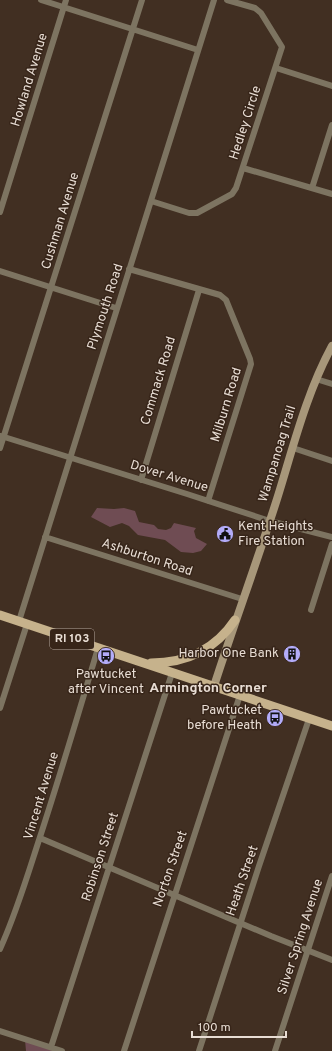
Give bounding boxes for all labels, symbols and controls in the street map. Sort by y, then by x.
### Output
street label: Howland Avenue [8,31,52,129]
street label: Hedley Circle [226,84,266,162]
street label: Cushman Avenue [39,171,83,271]
street label: Plymouth Road [85,262,127,352]
street label: Commack Road [138,335,180,427]
street label: Milburn Road [208,366,246,444]
street label: Wampanoag Trail [256,404,300,504]
street label: Dover Avenue [128,458,210,496]
place label: Kent Heights Fire Station [238,519,313,550]
public building icon: Kent Heights Fire Station [215,524,235,544]
street label: Ashburton Road [100,536,194,580]
road number: RI 103 [50,629,94,649]
building icon: Harbor One Bank [282,644,302,664]
bus stop icon: Pawtucket after Vincent [96,646,116,666]
place label: Harbor One Bank [178,646,279,662]
place label: Pawtucket after Vincent [68,667,144,698]
district label: Armington Corner [149,680,267,697]
place label: Pawtucket before Heath [187,703,262,734]
bus stop icon: Pawtucket before Heath [265,708,285,728]
street label: Vincent Avenue [21,750,63,842]
street label: Robinson Street [79,810,123,904]
street label: Norton Street [150,829,192,909]
street label: Heath Street [223,844,263,918]
street label: Silver Spring Avenue [275,877,327,997]
scale bar [192,1013,286,1039]
text: 100 m [198,1020,231,1036]

